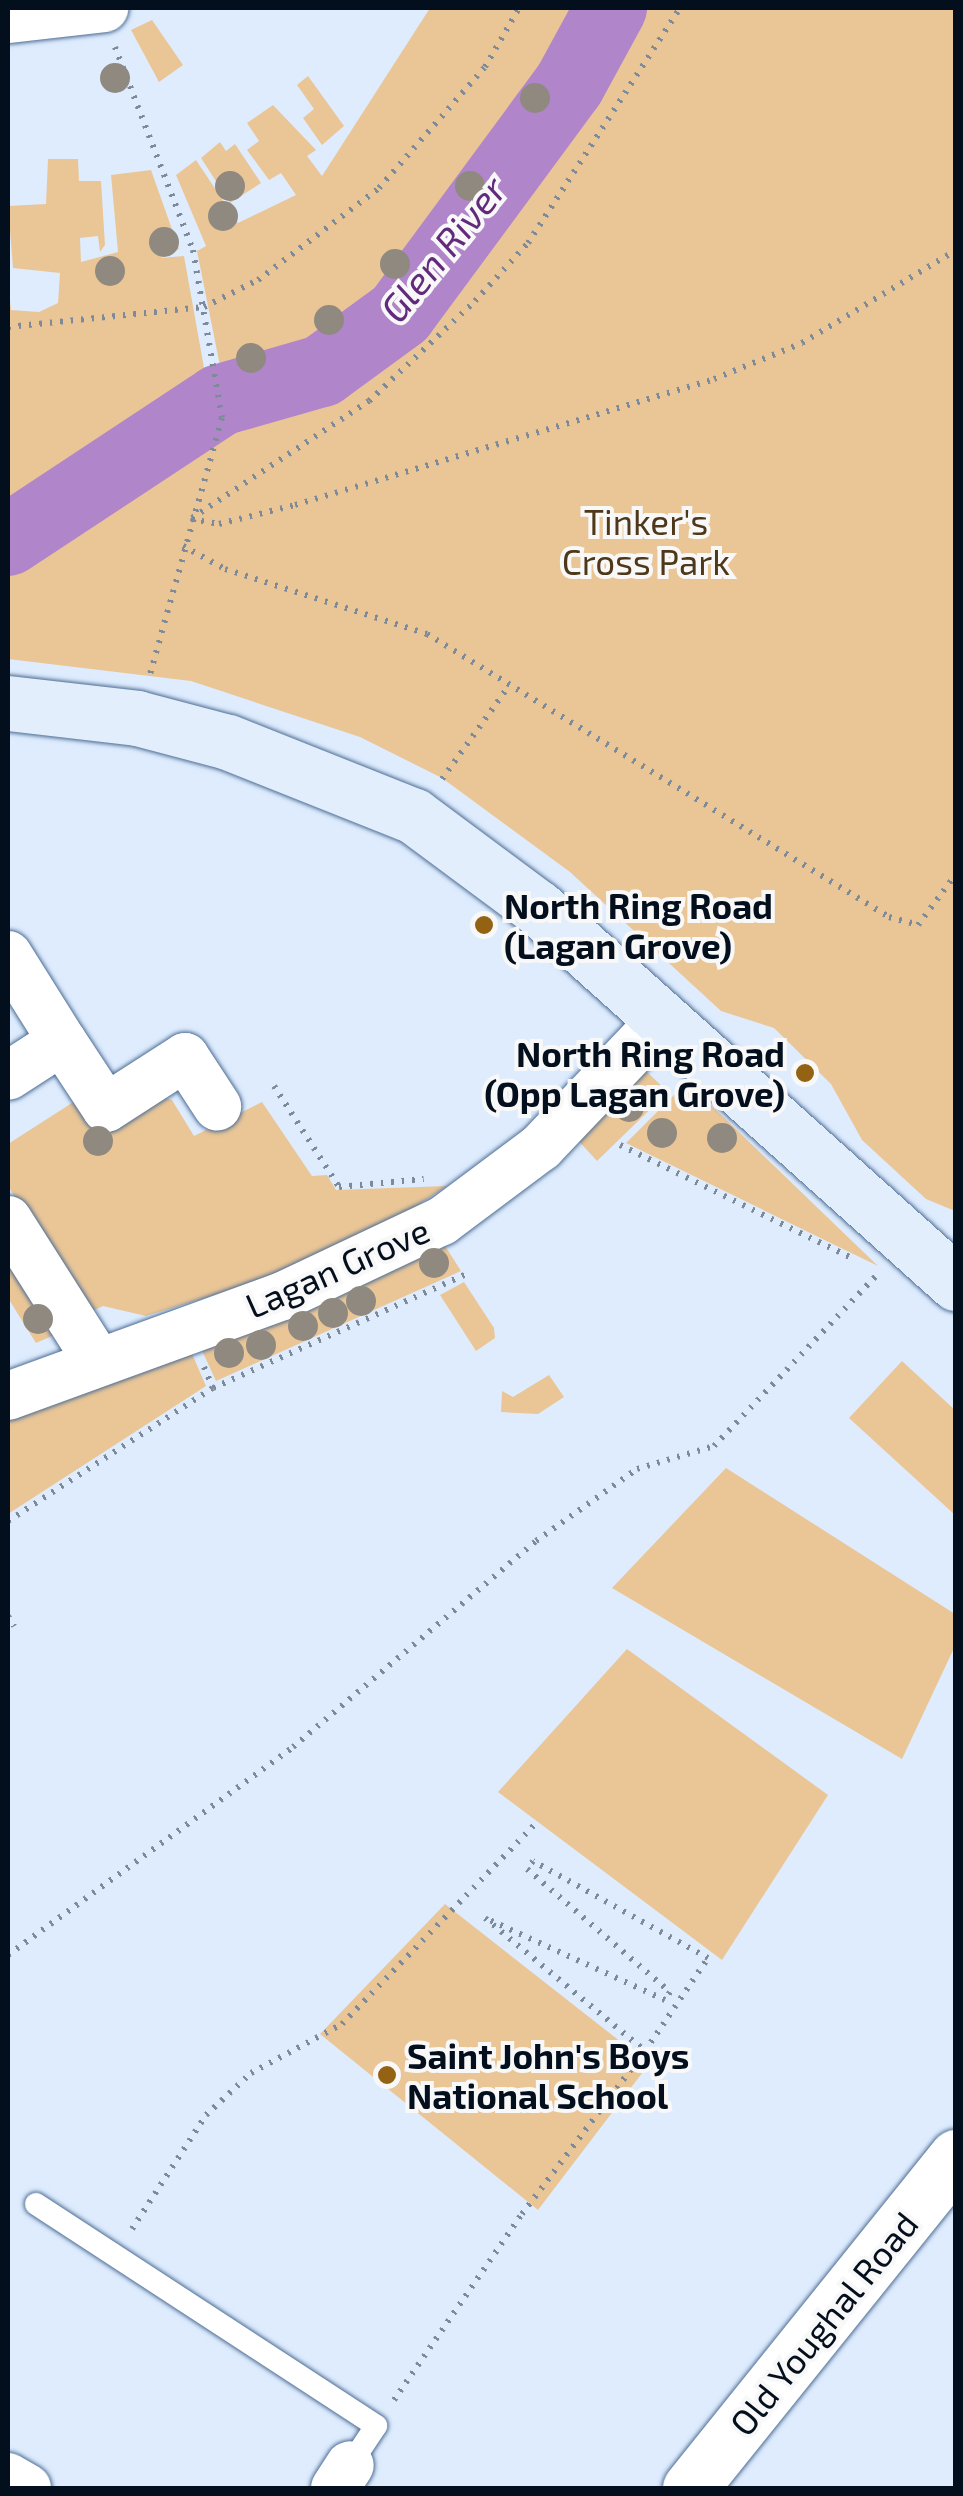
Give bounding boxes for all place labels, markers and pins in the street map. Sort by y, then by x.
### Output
place label: North Ring Road (Lagan Grove) [504,884,773,966]
marker: North Ring Road (Lagan Grove) [473,914,495,936]
place label: North Ring Road (Opp Lagan Grove) [484,1032,785,1114]
marker: North Ring Road (Opp Lagan Grove) [794,1062,816,1084]
place label: Saint John's Boys National School [407,2034,690,2116]
marker: Saint John's Boys National School [376,2064,398,2086]

